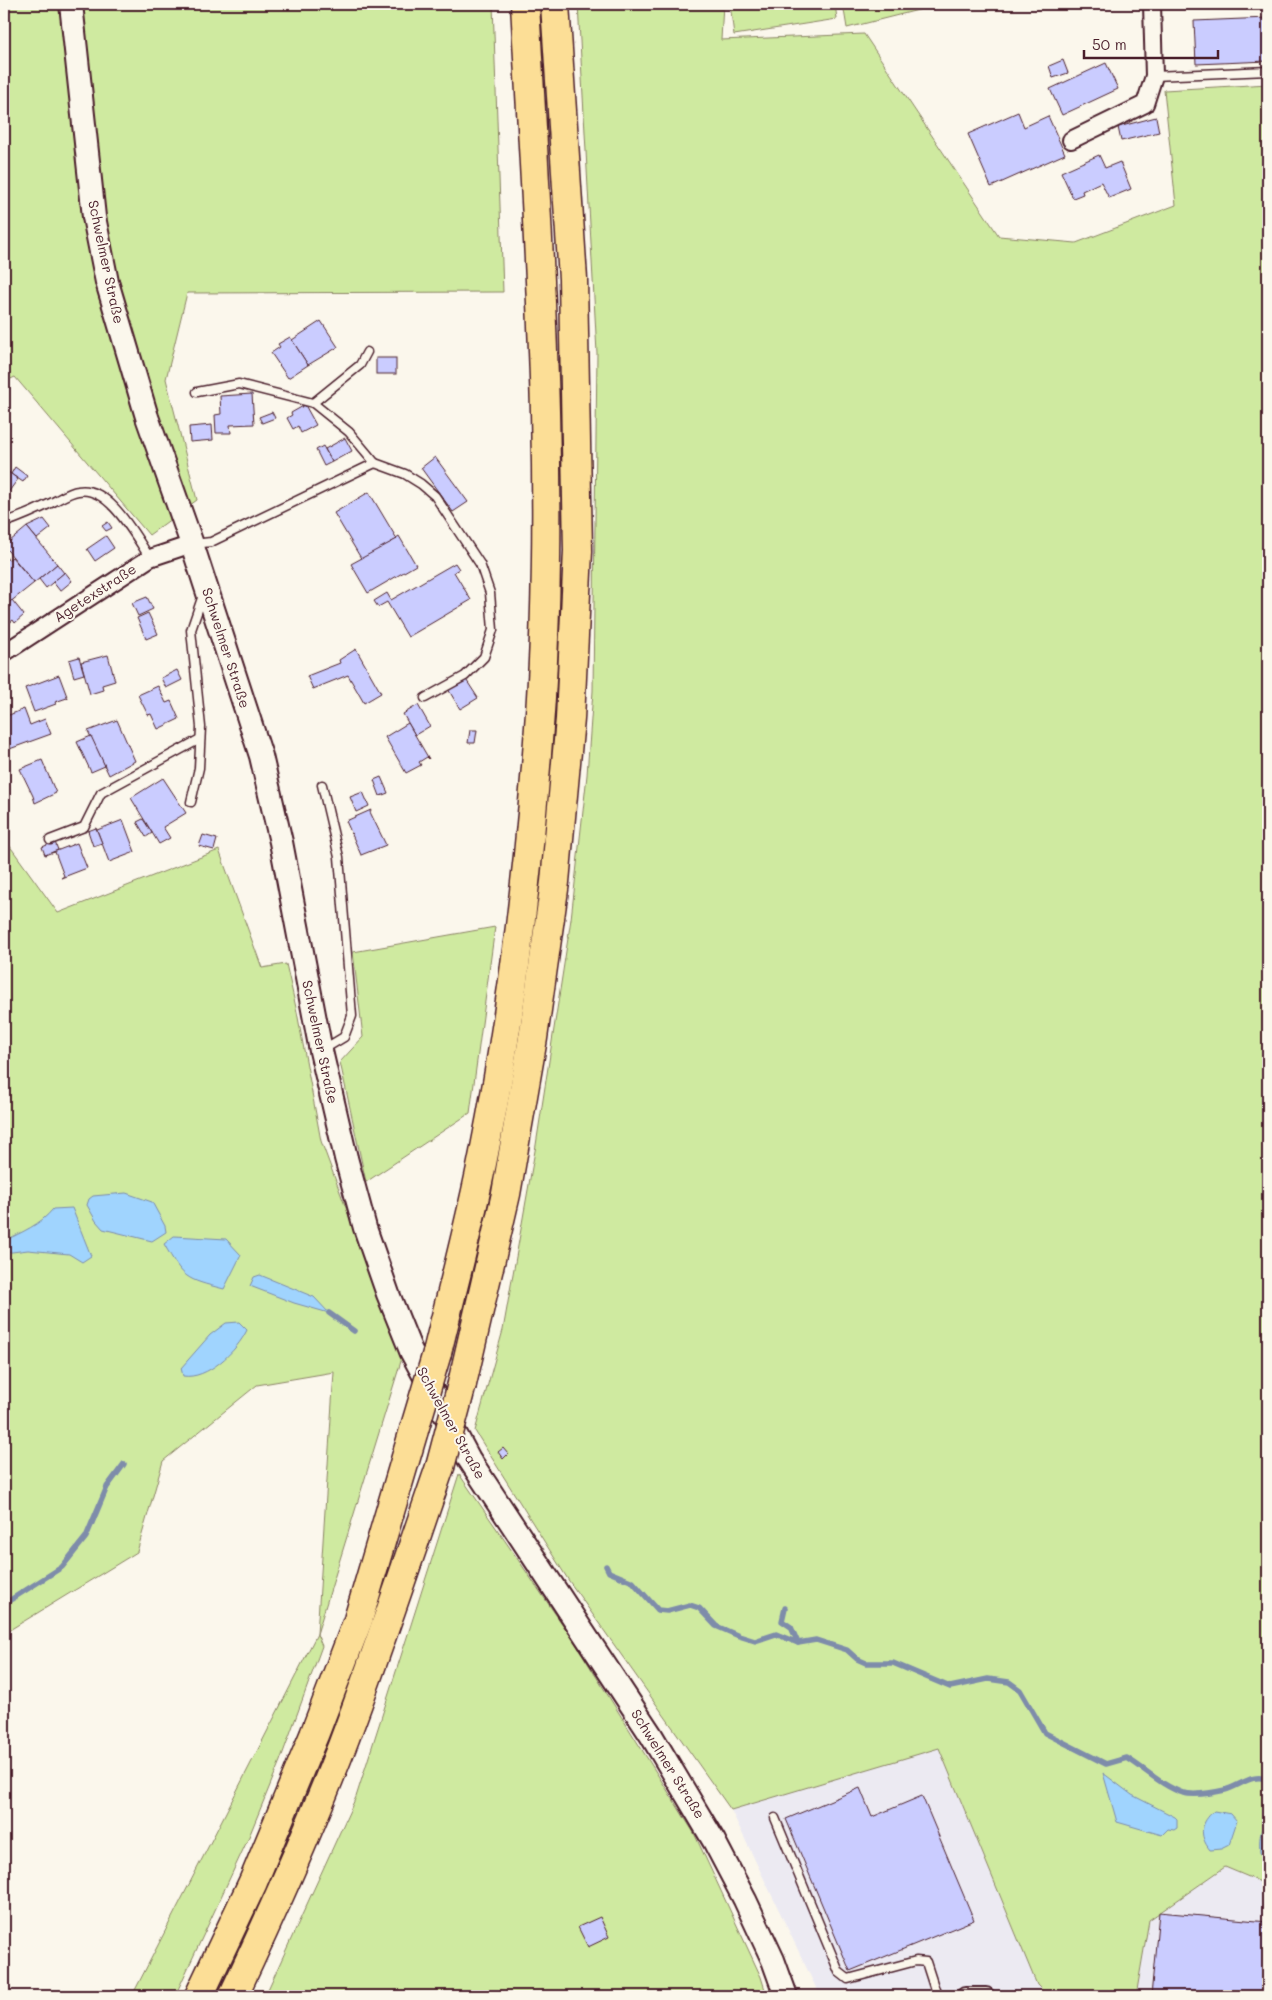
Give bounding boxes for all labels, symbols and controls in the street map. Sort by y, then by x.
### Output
scale bar [1084,28,1218,60]
text: 50 m [1092,34,1127,54]
street label: Schwelmer Straße [84,198,129,325]
street label: Agetexstraße [50,559,140,626]
street label: Schwelmer Straße [198,585,255,711]
street label: Schwelmer Straße [298,978,343,1105]
street label: Schwelmer Straße [413,1363,490,1482]
street label: Schwelmer Straße [627,1705,710,1822]

